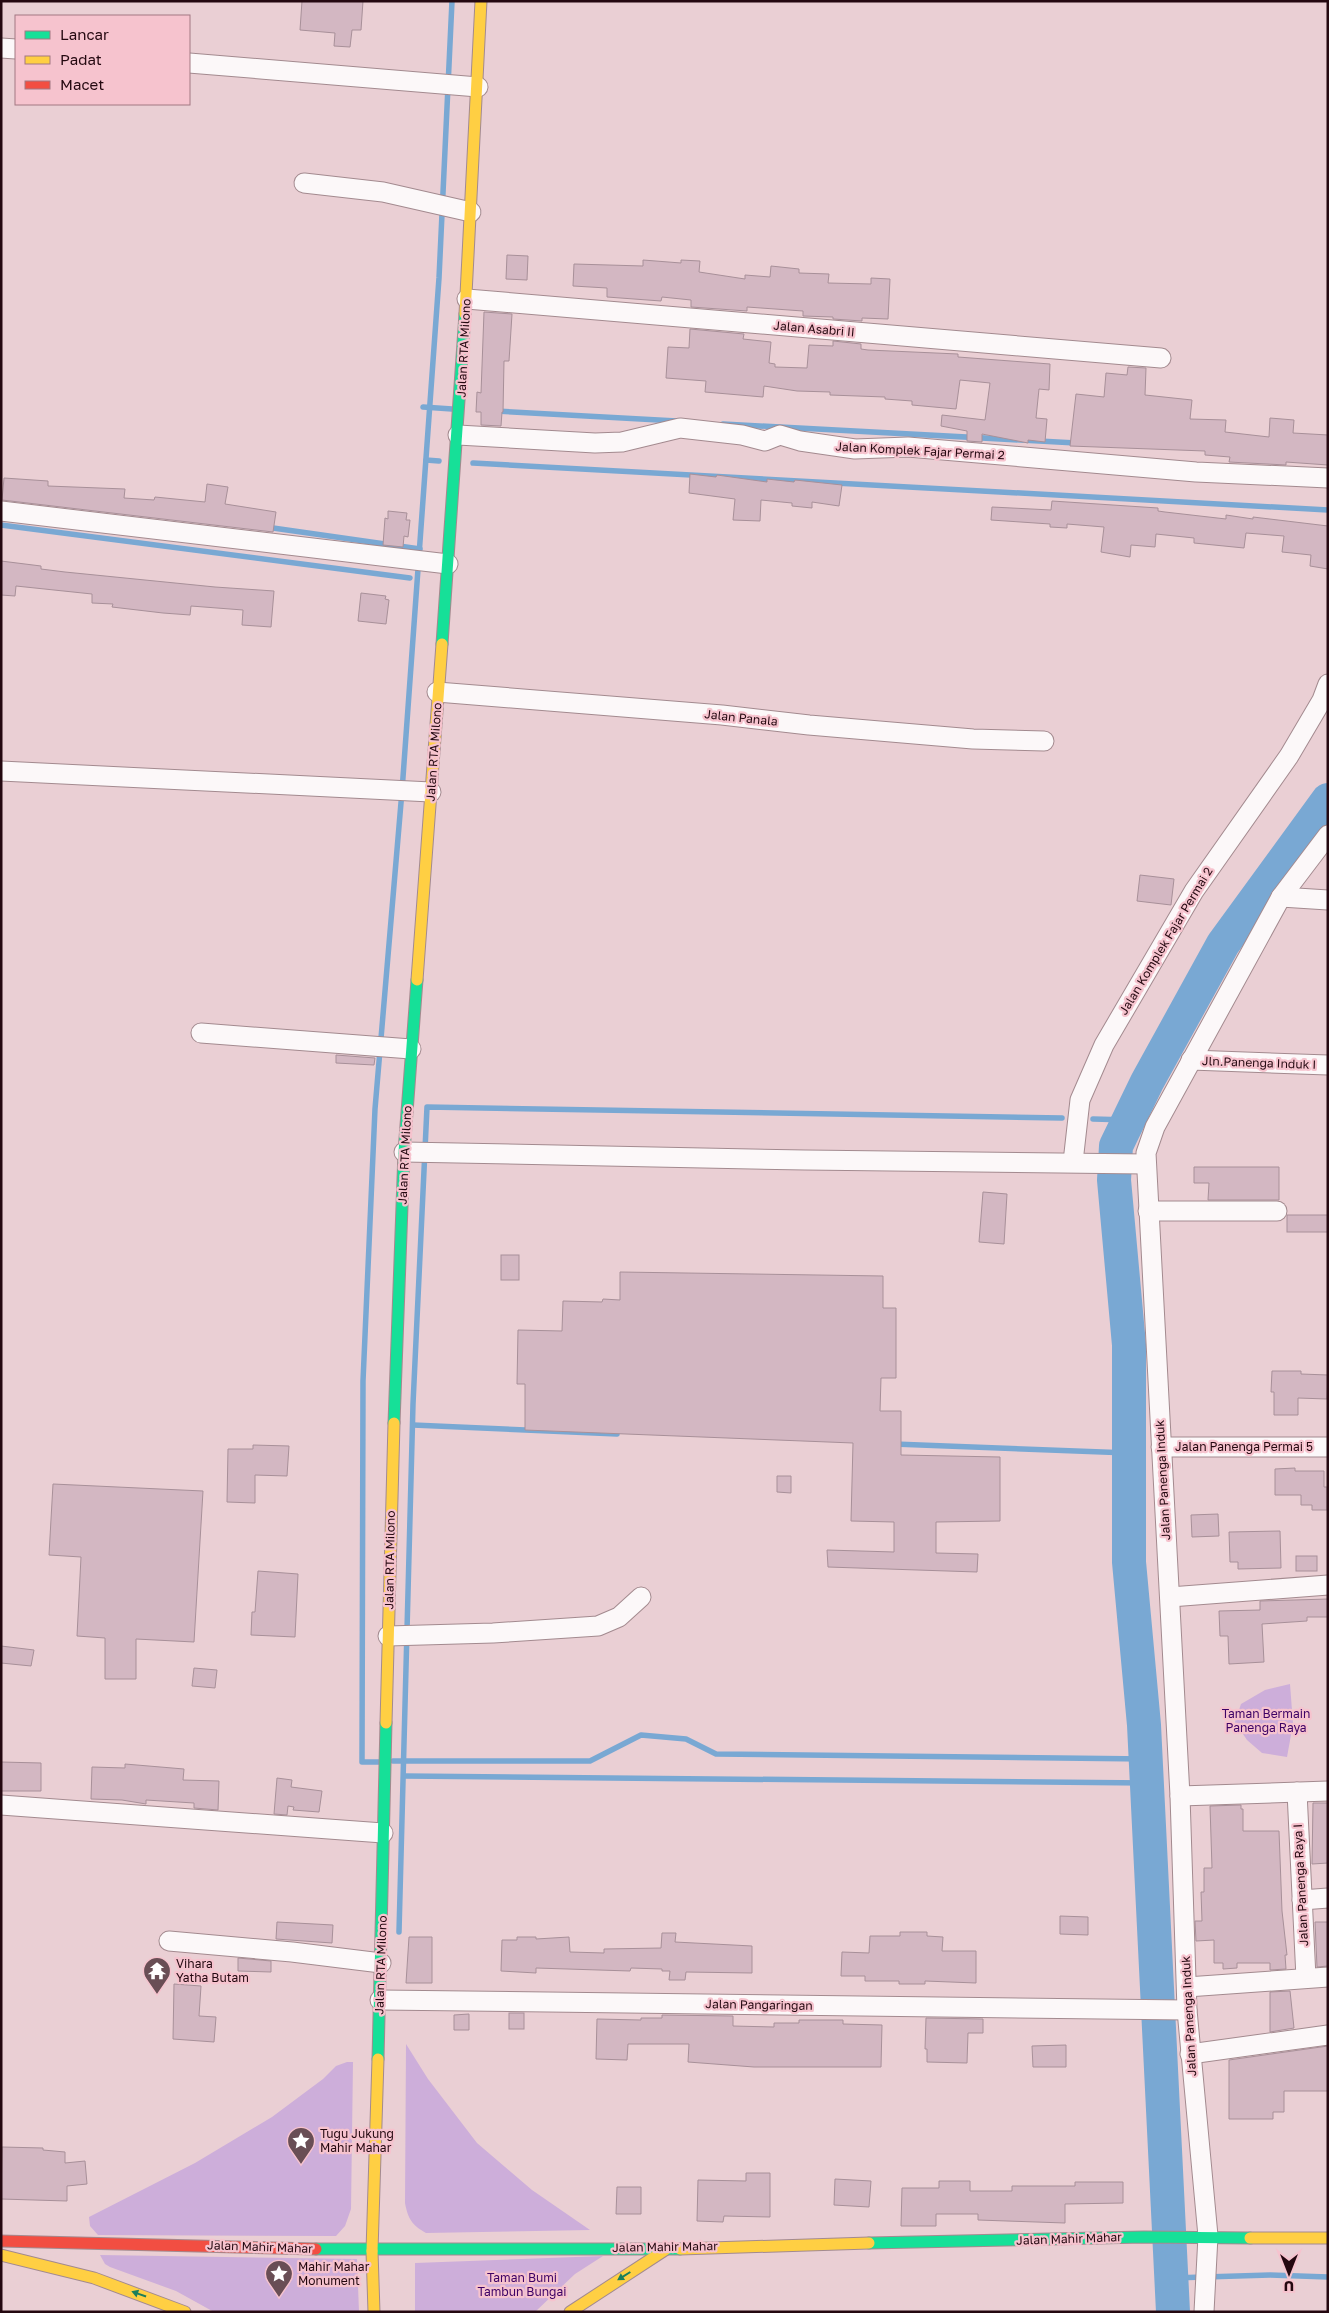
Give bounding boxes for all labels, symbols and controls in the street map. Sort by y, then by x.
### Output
legend [15,15,190,105]
text: Lancar [60,25,109,43]
text: Padat [60,50,102,68]
text: Macet [60,75,104,93]
street label: Jalan RTA Milono [453,298,474,398]
street label: Jalan Asabri II [773,317,855,340]
street label: Jalan Komplek Fajar Permai 2 [835,439,1005,462]
street label: Jalan RTA Milono [423,702,444,802]
street label: Jalan Panala [704,706,779,729]
street label: Jalan Komplek Fajar Permai 2 [1116,864,1216,1017]
street label: Jln.Panenga Induk I [1202,1053,1316,1072]
street label: Jalan RTA Milono [394,1105,415,1205]
street label: Jalan Panenga Induk [1152,1419,1173,1541]
street label: Jalan Panenga Permai 5 [1175,1439,1313,1454]
street label: Jalan RTA Milono [381,1510,398,1610]
park label: Taman Bermain Panenga Raya [1222,1706,1310,1735]
street label: Jalan Panenga Raya I [1290,1824,1311,1947]
street label: Jalan RTA Milono [371,1915,390,2015]
street label: Jalan Panenga Induk [1178,1955,1199,2077]
temple icon: Vihara Yatha Butam [142,1956,172,1995]
place label: Vihara Yatha Butam [176,1956,249,1985]
street label: Jalan Pangaringan [705,1996,813,2013]
place icon: Tugu Jukung Mahir Mahar [286,2126,316,2165]
place label: Tugu Jukung Mahir Mahar [320,2126,394,2155]
street label: Jalan Mahir Mahar [1016,2229,1122,2248]
street label: Jalan Mahir Mahar [207,2237,313,2256]
street label: Jalan Mahir Mahar [612,2238,718,2255]
north arrow [1264,2248,1314,2298]
place icon: Mahir Mahar Monument [264,2259,294,2298]
place label: Mahir Mahar Monument [298,2259,370,2288]
park label: Taman Bumi Tambun Bungai [478,2270,566,2299]
one-way arrow [617,2271,631,2280]
text: U [1284,2278,1294,2295]
one-way arrow [132,2290,147,2297]

